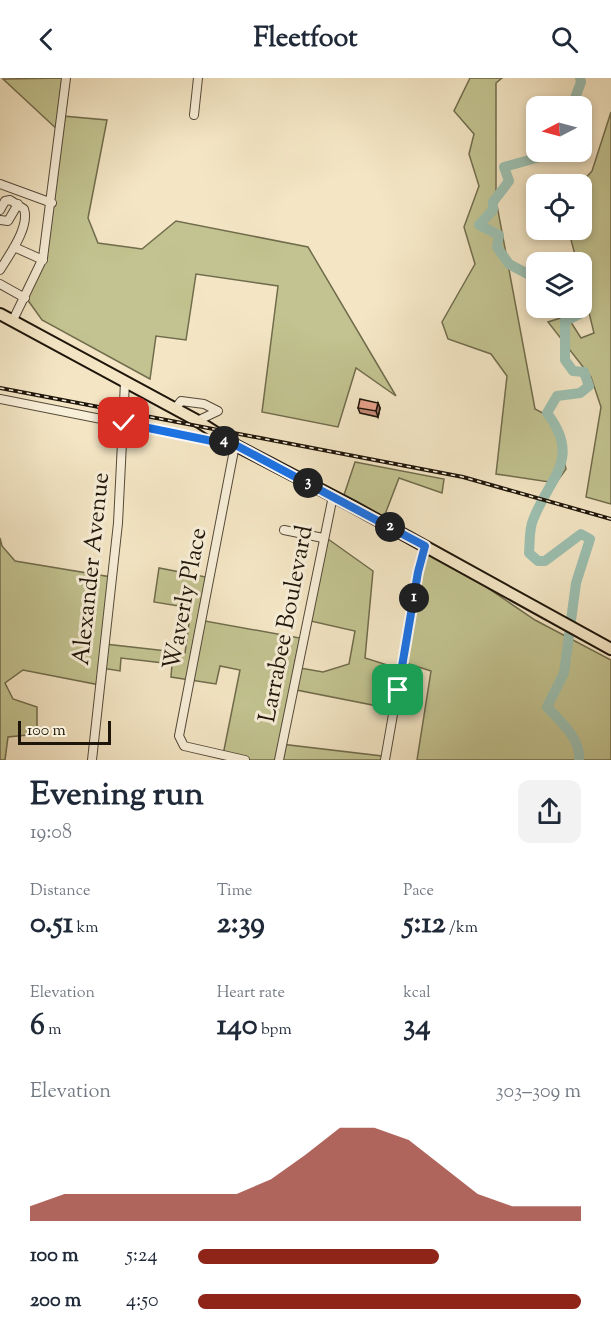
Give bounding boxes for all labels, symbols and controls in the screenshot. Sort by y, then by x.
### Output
text: Fleetfoot [254,20,357,59]
icon: back [30,23,63,56]
icon: search [548,23,581,56]
north arrow [526,96,592,162]
map controls [526,96,592,318]
button: locate [526,174,592,240]
button: layers [526,252,592,318]
pin [98,397,149,448]
icon: check [107,406,140,439]
pin: 4 [209,426,239,456]
text: 4 [220,429,228,452]
pin: 3 [293,468,323,498]
street label: Alexander Avenue [65,471,119,667]
text: 3 [305,471,311,494]
pin: 2 [375,512,405,542]
text: 2 [386,515,394,538]
street label: Larrabee Boulevard [251,522,323,725]
street label: Waverly Place [156,525,216,673]
pin: 1 [399,583,429,613]
text: 1 [411,586,417,609]
pin [372,664,423,715]
icon: arrive [381,673,414,706]
scale bar [18,718,111,746]
text: 100 m [27,720,66,743]
text: Evening run [30,772,204,820]
button: share [518,780,581,843]
text: 19:08 [30,819,72,848]
text: Distance [30,880,90,903]
text: Time [217,880,252,903]
text: Pace [403,880,434,903]
text: 0.51 [30,903,73,946]
text: 2:39 [217,903,265,946]
text: 5:12 [403,903,446,946]
text: km [73,917,98,940]
text: /km [446,917,478,940]
text: Elevation [30,982,95,1005]
text: Heart rate [217,982,285,1005]
text: kcal [403,982,431,1005]
text: 6 [30,1005,45,1048]
text: 140 [217,1005,258,1048]
text: 34 [403,1005,431,1048]
text: m [45,1019,62,1042]
text: bpm [258,1019,292,1042]
text: Elevation [30,1078,111,1107]
text: 303–309 m [496,1078,581,1107]
text: 100 m [30,1242,79,1271]
text: 5:24 [126,1242,157,1271]
text: 200 m [30,1287,81,1316]
text: 4:50 [126,1287,159,1316]

